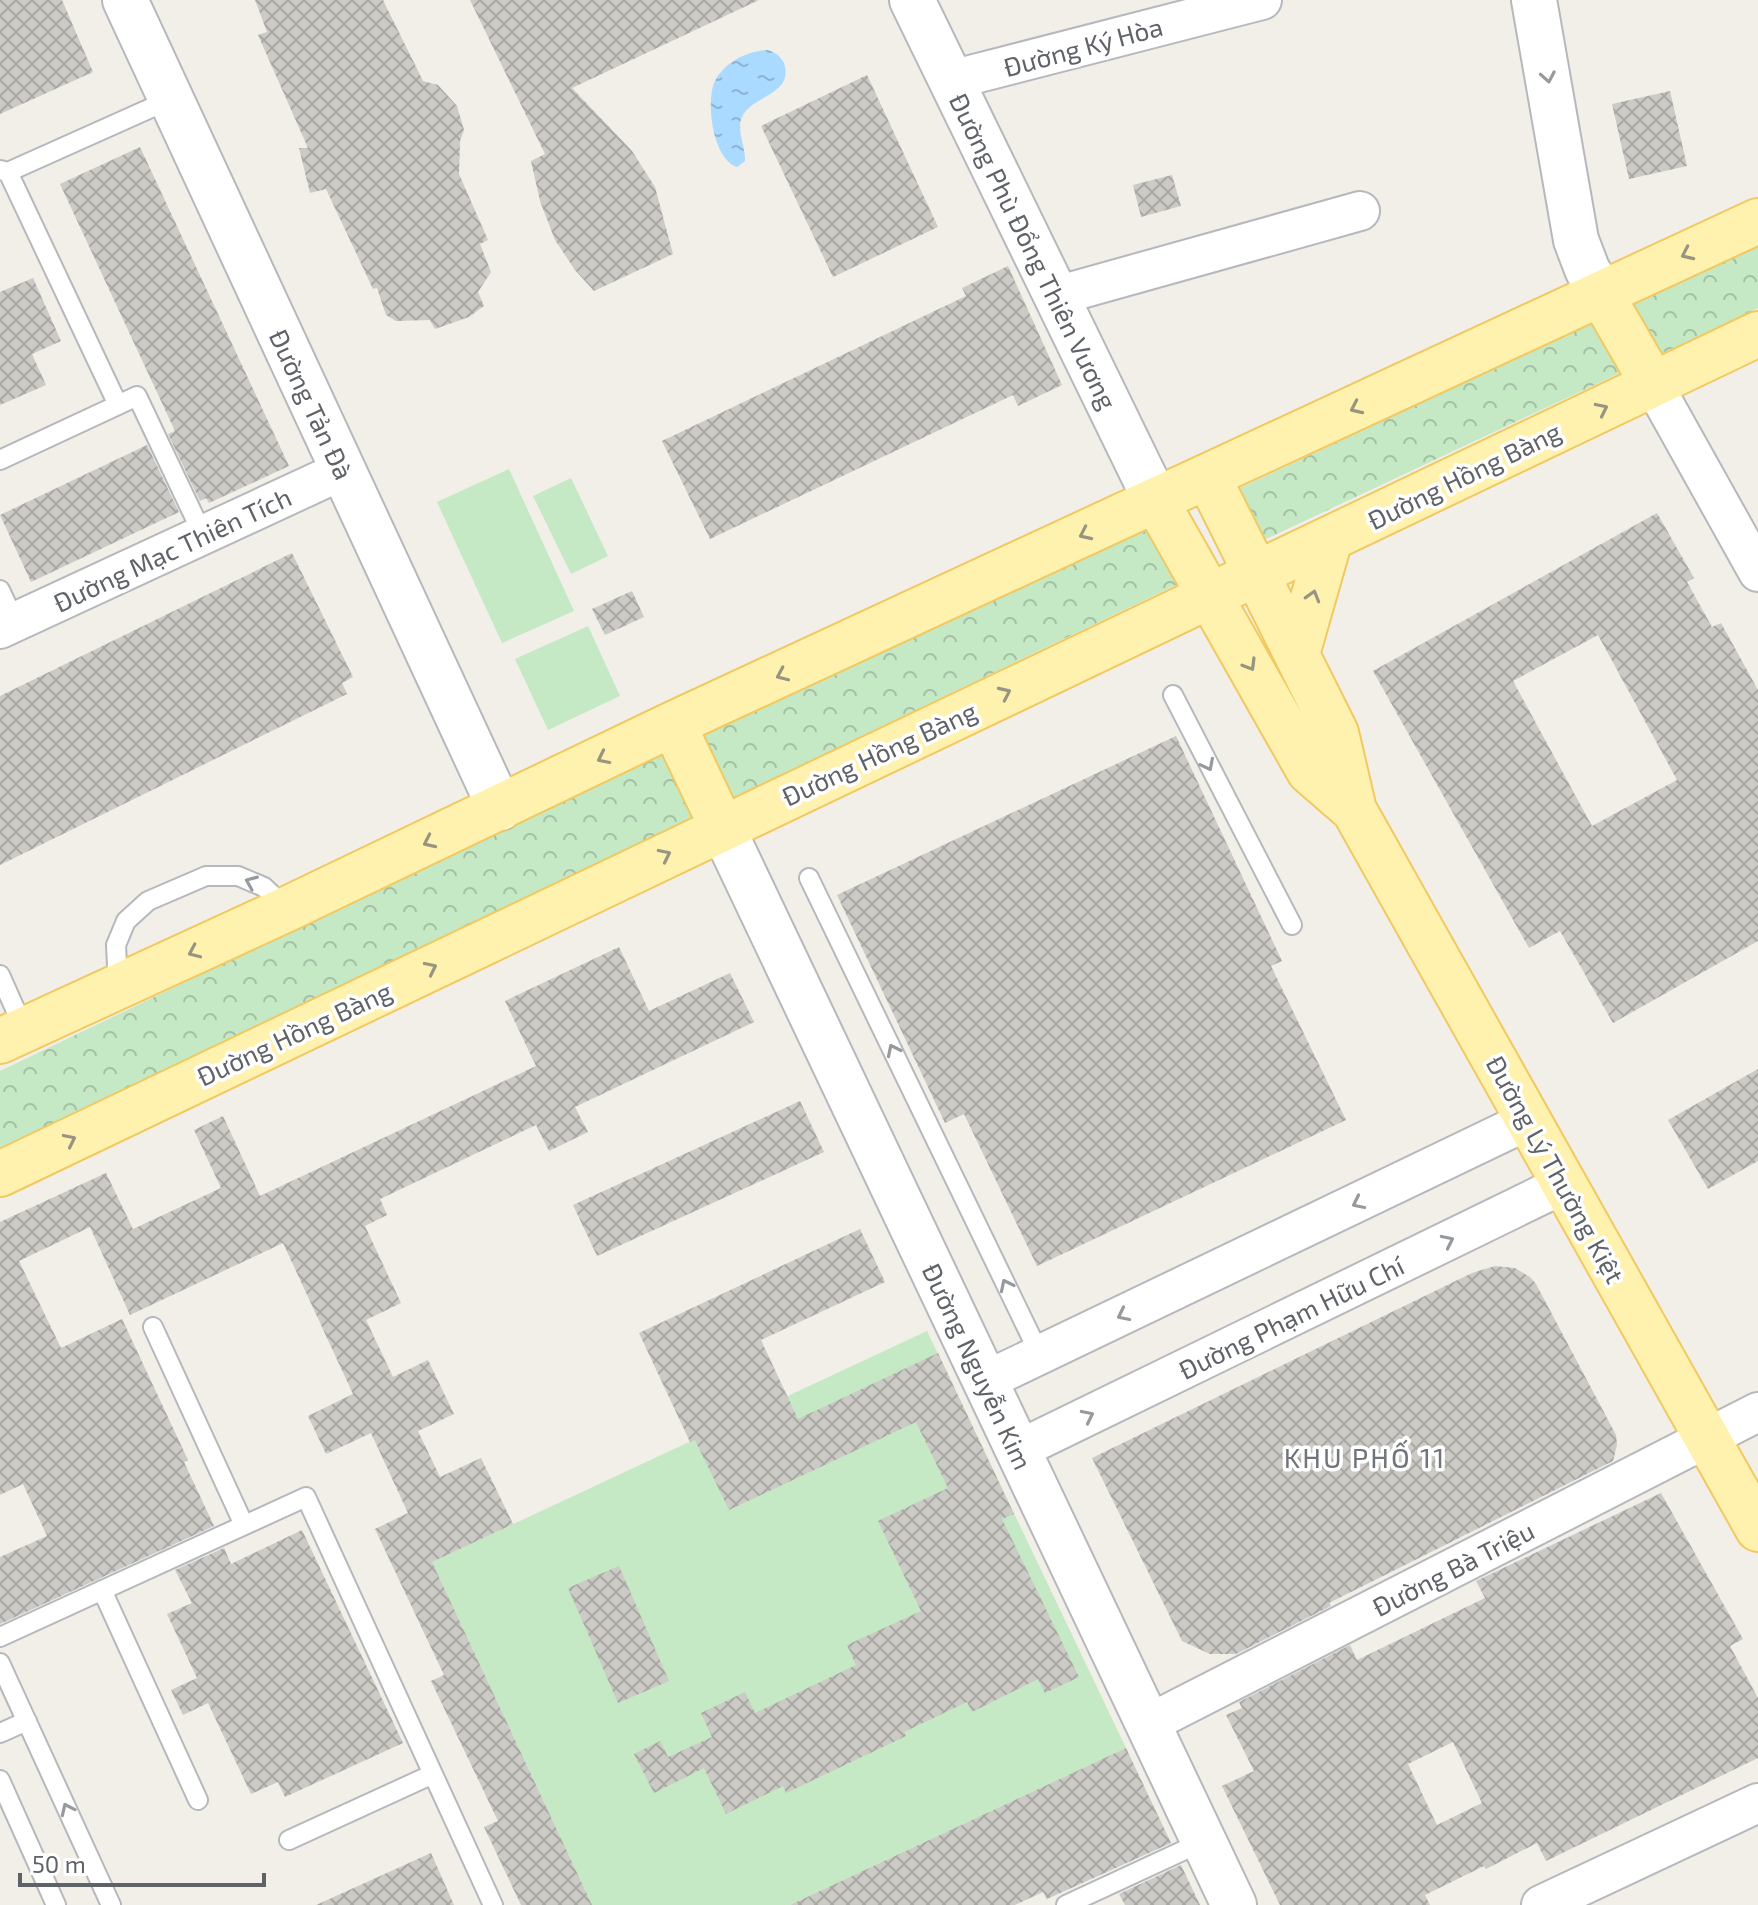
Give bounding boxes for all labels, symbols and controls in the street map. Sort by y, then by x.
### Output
street label: Đường Ký Hòa [1000,10,1166,82]
one-way arrow [1538,70,1555,84]
street label: Đường Phù Đổng Thiên Vương [944,88,1124,414]
one-way arrow [1681,244,1696,260]
street label: Đường Tản Đà [264,324,360,484]
one-way arrow [1350,398,1364,414]
one-way arrow [1594,403,1608,419]
street label: Đường Hồng Bàng [1362,415,1566,535]
street label: Đường Mạc Thiên Tích [48,480,296,618]
one-way arrow [1079,524,1093,540]
one-way arrow [1304,590,1320,604]
one-way arrow [1240,656,1256,671]
one-way arrow [775,665,790,681]
one-way arrow [997,687,1011,703]
street label: Đường Hồng Bàng [777,694,981,812]
one-way arrow [596,748,611,764]
one-way arrow [1198,756,1214,771]
one-way arrow [423,832,438,847]
one-way arrow [657,849,672,865]
one-way arrow [245,875,259,891]
one-way arrow [187,942,202,958]
one-way arrow [423,962,437,978]
street label: Đường Hồng Bàng [192,974,396,1092]
one-way arrow [887,1044,903,1059]
street label: Đường Lý Thường Kiệt [1481,1050,1631,1288]
one-way arrow [62,1134,77,1150]
one-way arrow [1351,1193,1366,1209]
one-way arrow [1439,1236,1454,1251]
street label: Đường Phạm Hữu Chí [1173,1248,1410,1385]
street label: Đường Nguyễn Kim [917,1258,1039,1474]
one-way arrow [1000,1278,1016,1293]
one-way arrow [1117,1305,1132,1321]
one-way arrow [1080,1410,1094,1426]
district label: KHU PHỐ 11 [1284,1439,1446,1474]
street label: Đường Bà Triệu [1367,1514,1539,1622]
one-way arrow [61,1802,77,1817]
scale bar [20,1837,264,1887]
text: 50 m [32,1849,86,1878]

